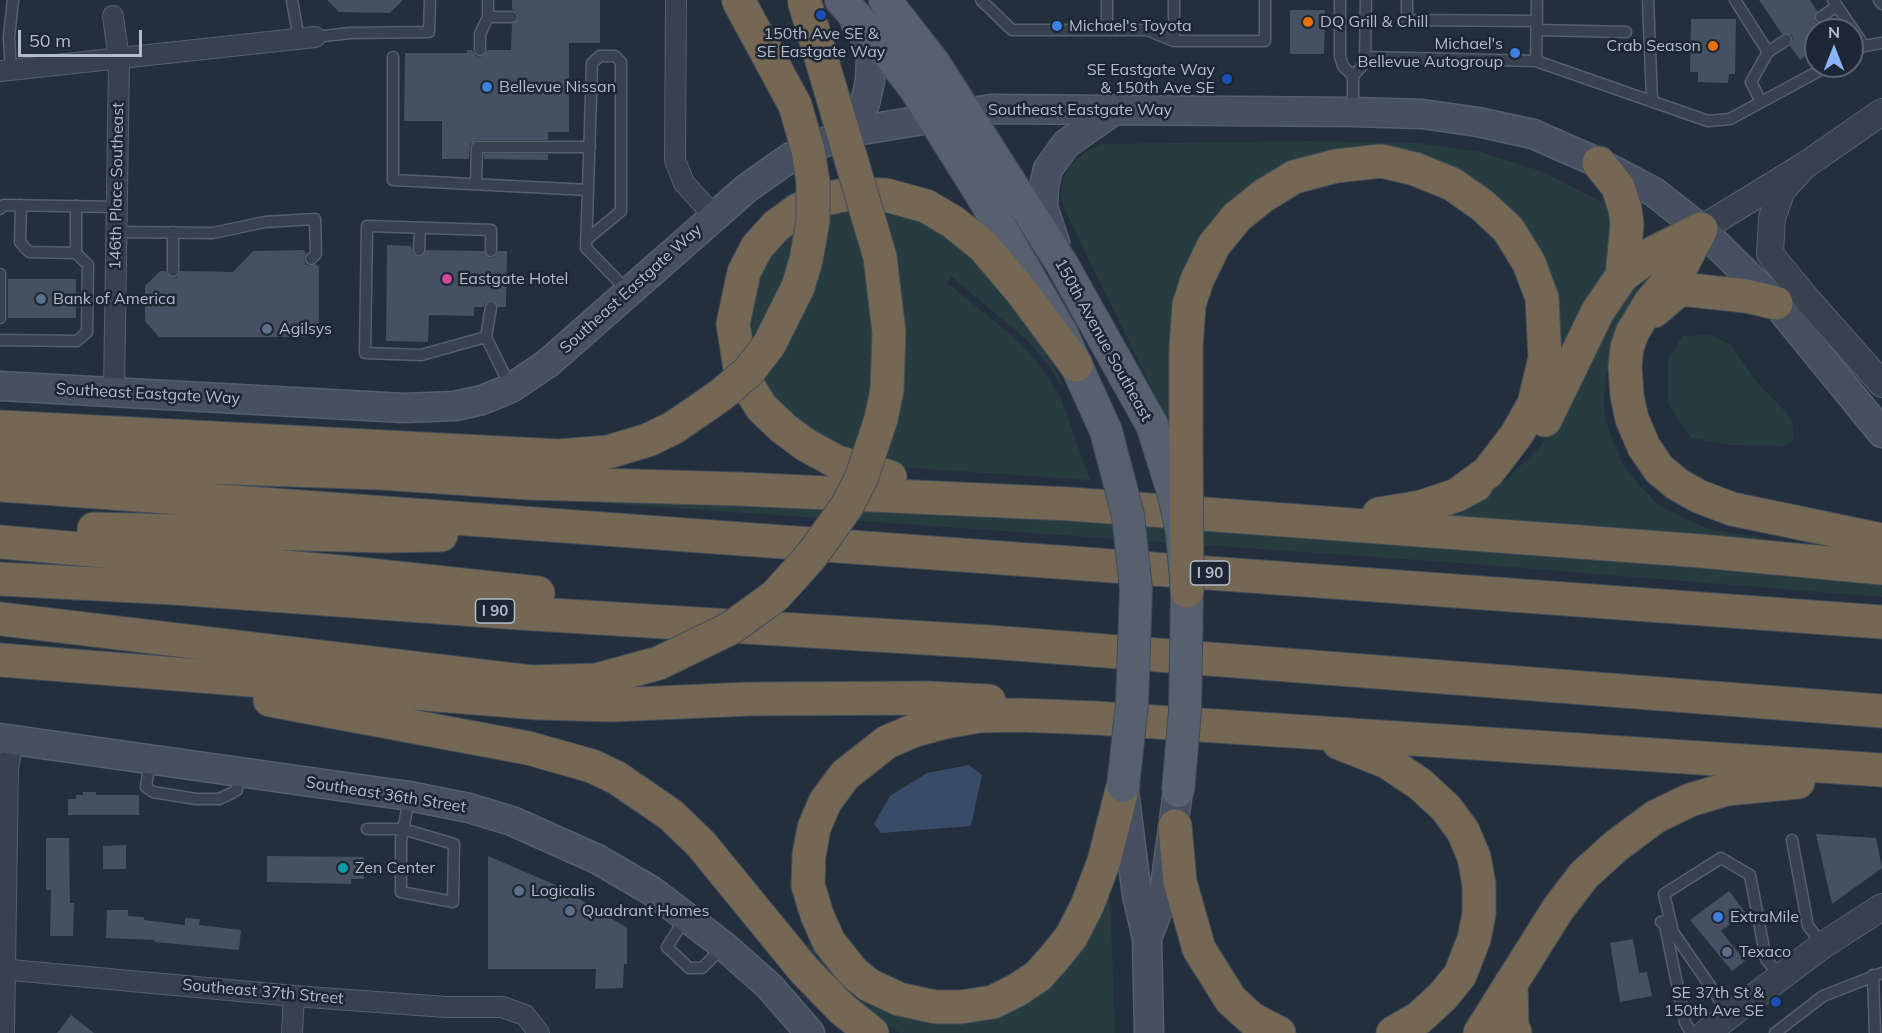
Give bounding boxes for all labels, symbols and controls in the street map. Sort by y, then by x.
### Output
marker: 150th Ave SE & SE Eastgate Way [814,8,828,22]
place label: DQ Grill & Chill [1320,12,1428,32]
marker: DQ Grill & Chill [1301,15,1315,29]
place label: Michael's Toyota [1069,16,1192,36]
scale bar [21,18,146,56]
north arrow [1804,18,1864,78]
marker: Michael's Toyota [1050,19,1064,33]
text: N [1828,22,1840,42]
place label: 150th Ave SE & SE Eastgate Way [757,24,885,62]
text: 50 m [29,29,71,52]
place label: Michael's Bellevue Autogroup [1358,34,1503,72]
place label: Crab Season [1606,36,1701,56]
marker: Crab Season [1706,39,1720,53]
marker: Michael's Bellevue Autogroup [1508,46,1522,60]
place label: SE Eastgate Way & 150th Ave SE [1087,60,1215,98]
marker: SE Eastgate Way & 150th Ave SE [1220,72,1234,86]
place label: Bellevue Nissan [499,77,616,97]
marker: Bellevue Nissan [480,80,494,94]
street label: Southeast Eastgate Way [988,100,1172,120]
street label: 146th Place Southeast [106,102,128,270]
street label: Southeast Eastgate Way [556,220,706,358]
street label: 150th Avenue Southeast [1050,255,1156,425]
place label: Eastgate Hotel [459,269,568,289]
marker: Eastgate Hotel [440,272,454,286]
place label: Bank of America [53,289,175,309]
marker: Bank of America [34,292,48,306]
place label: Agilsys [279,319,332,339]
marker: Agilsys [260,322,274,336]
street label: Southeast Eastgate Way [56,380,240,408]
road number: I 90 [1190,561,1230,585]
road number: I 90 [476,599,514,623]
street label: Southeast 36th Street [305,773,467,817]
place label: Zen Center [355,858,435,878]
marker: Zen Center [336,861,350,875]
place label: Logicalis [531,881,595,901]
marker: Logicalis [512,884,526,898]
place label: Quadrant Homes [582,901,709,921]
marker: Quadrant Homes [563,904,577,918]
place label: ExtraMile [1730,907,1799,927]
marker: ExtraMile [1711,910,1725,924]
place label: Texaco [1739,942,1791,962]
marker: Texaco [1720,945,1734,959]
street label: Southeast 37th Street [182,975,344,1009]
place label: SE 37th St & 150th Ave SE [1664,983,1764,1021]
marker: SE 37th St & 150th Ave SE [1769,995,1783,1009]

